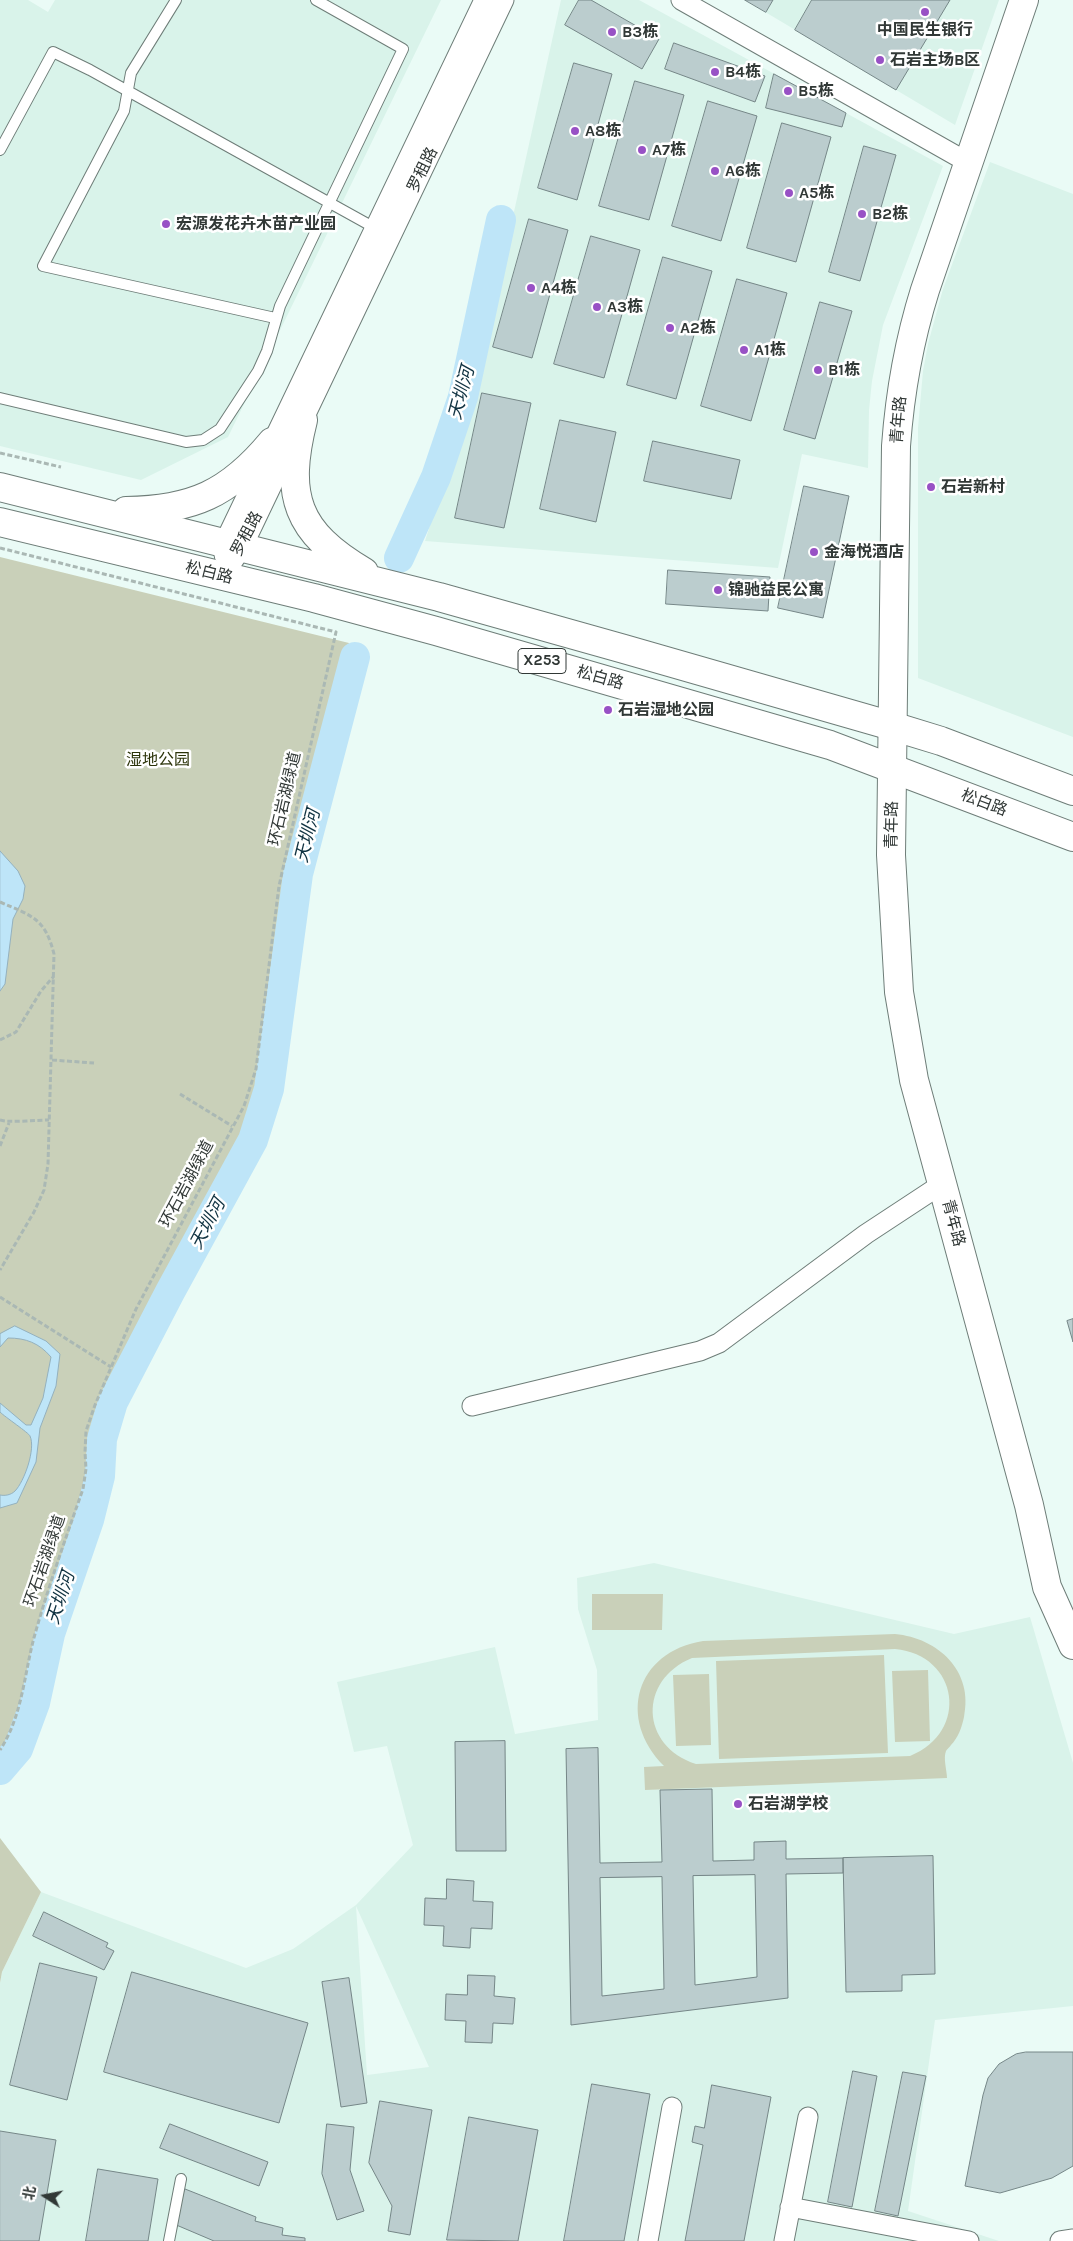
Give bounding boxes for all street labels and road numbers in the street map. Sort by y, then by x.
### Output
street label: 罗租路 [404,144,442,196]
street label: 青年路 [887,395,911,445]
street label: 罗租路 [227,508,267,560]
street label: 松白路 [183,558,235,588]
road number: X253 [518,648,566,674]
street label: 松白路 [574,662,626,694]
street label: 环石岩湖绿道 [265,750,305,848]
street label: 松白路 [958,785,1010,821]
street label: 青年路 [882,801,902,849]
street label: 环石岩湖绿道 [156,1137,218,1231]
street label: 青年路 [938,1197,968,1249]
street label: 环石岩湖绿道 [20,1512,70,1610]

